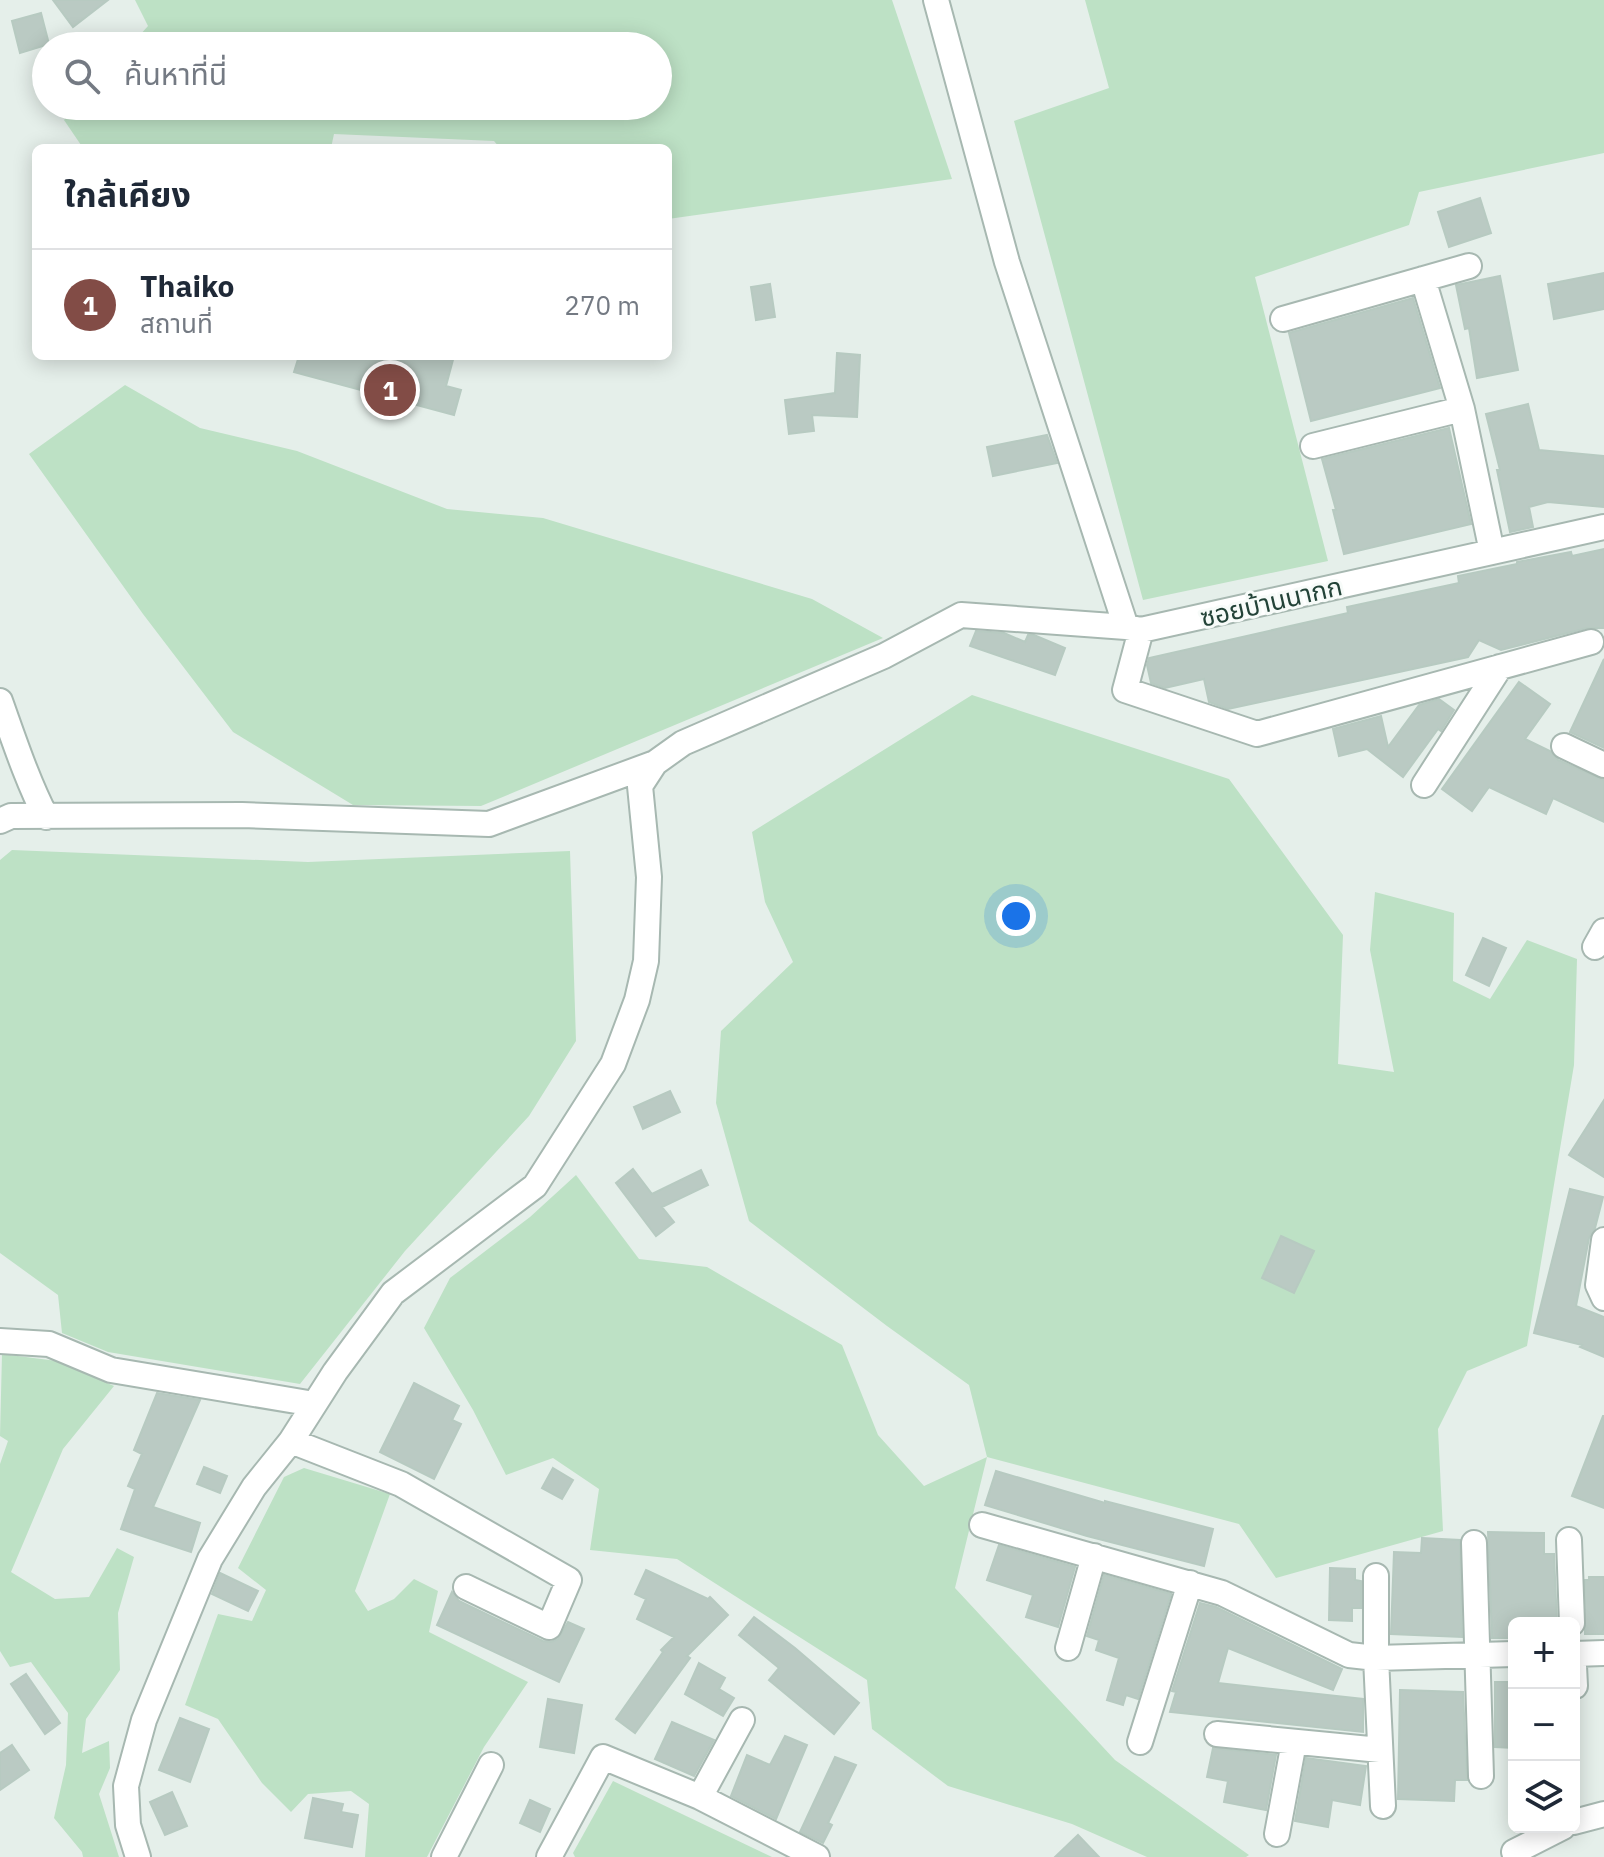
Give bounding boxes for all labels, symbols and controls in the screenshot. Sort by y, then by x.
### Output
search box [32,32,672,120]
icon: search [60,54,104,98]
text: ค้นหาที่นี่ [124,54,227,93]
text: ใกล้เคียง [64,172,191,216]
text: Thaiko [140,266,234,305]
text: 1 [82,288,98,322]
text: 270 m [564,288,640,322]
text: สถานที่ [140,306,213,340]
pin: 1 [364,360,416,420]
street label: ซอยบ้านนากก [1197,568,1345,634]
your location [996,896,1036,936]
map controls [1508,1617,1580,1833]
button: + [1508,1617,1580,1689]
button: − [1508,1689,1580,1761]
button: layers [1508,1761,1580,1833]

